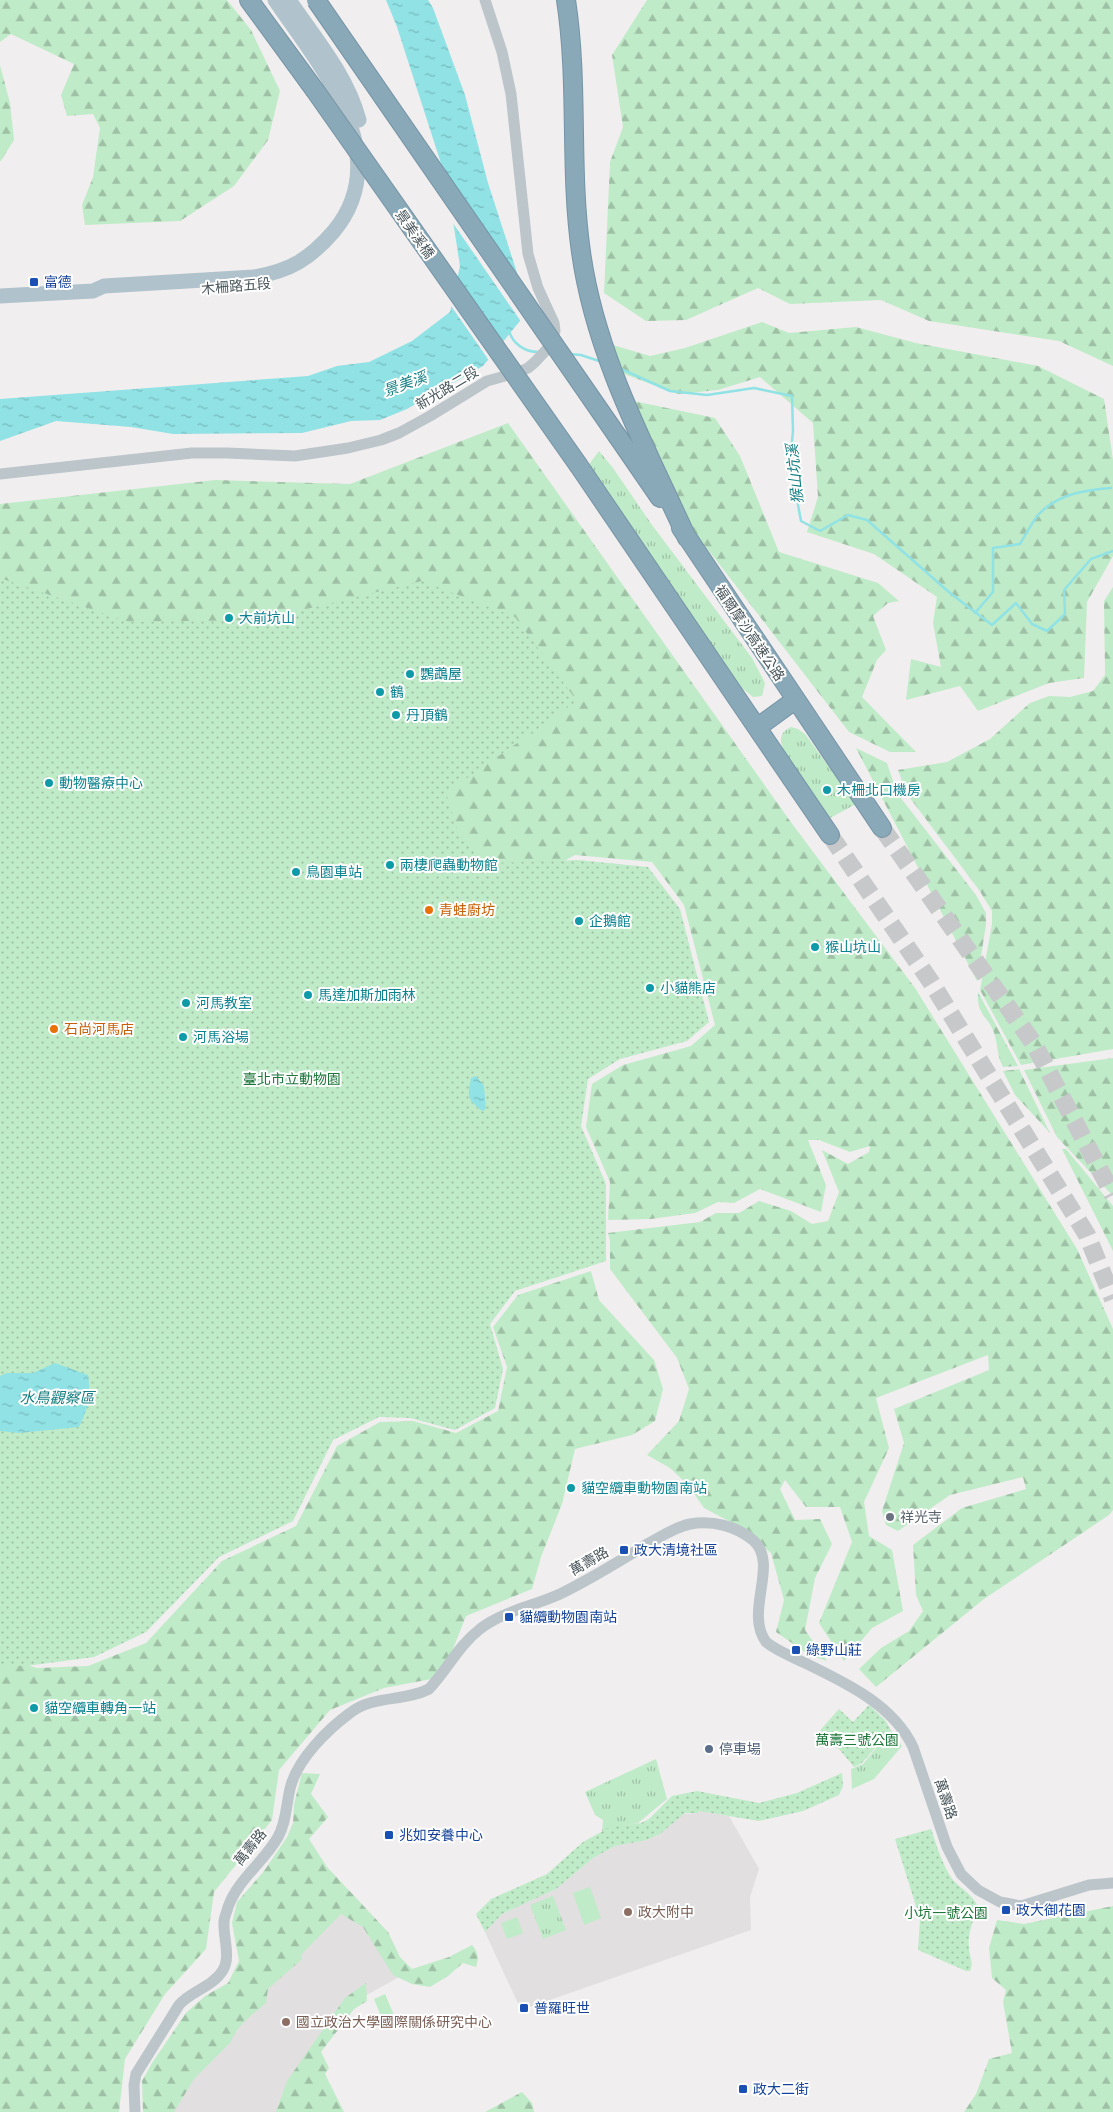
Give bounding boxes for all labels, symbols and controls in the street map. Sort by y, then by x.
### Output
street label: 景美溪橋 [392,206,438,262]
place label: 富德 [44,274,72,290]
street label: 木柵路五段 [200,275,272,297]
marker: 富德 [28,276,40,288]
street label: 新光路二段 [413,363,481,413]
water label: 景美溪 [381,367,431,400]
water label: 猴山坑溪 [783,441,807,505]
street label: 福爾摩沙高速公路 [712,582,788,684]
place label: 大前坑山 [239,610,295,626]
marker: 大前坑山 [223,612,235,624]
place label: 鸚鵡屋 [420,666,462,682]
marker: 鸚鵡屋 [404,668,416,680]
place label: 鶴 [390,684,404,700]
marker: 鶴 [374,686,386,698]
place label: 丹頂鶴 [406,707,448,723]
marker: 丹頂鶴 [390,709,402,721]
place label: 動物醫療中心 [59,775,143,791]
marker: 動物醫療中心 [43,777,55,789]
place label: 木柵北口機房 [837,782,921,798]
marker: 木柵北口機房 [821,784,833,796]
place label: 兩棲爬蟲動物館 [400,857,498,873]
marker: 兩棲爬蟲動物館 [384,859,396,871]
place label: 鳥園車站 [306,864,362,880]
marker: 鳥園車站 [290,866,302,878]
place label: 青蛙廚坊 [439,902,495,918]
marker: 青蛙廚坊 [423,904,435,916]
place label: 企鵝館 [589,913,631,929]
marker: 企鵝館 [573,915,585,927]
place label: 猴山坑山 [825,939,881,955]
marker: 猴山坑山 [809,941,821,953]
place label: 小貓熊店 [660,980,716,996]
marker: 小貓熊店 [644,982,656,994]
place label: 馬達加斯加雨林 [318,987,416,1003]
marker: 馬達加斯加雨林 [302,989,314,1001]
place label: 河馬教室 [196,995,252,1011]
marker: 河馬教室 [180,997,192,1009]
place label: 石尚河馬店 [64,1021,134,1037]
marker: 石尚河馬店 [48,1023,60,1035]
place label: 河馬浴場 [193,1029,249,1045]
marker: 河馬浴場 [177,1031,189,1043]
park label: 臺北市立動物園 [243,1071,341,1087]
water label: 水鳥觀察區 [19,1389,96,1407]
place label: 貓空纜車動物園南站 [581,1480,707,1496]
marker: 貓空纜車動物園南站 [565,1482,577,1494]
place label: 祥光寺 [900,1509,942,1525]
marker: 祥光寺 [884,1511,896,1523]
place label: 政大清境社區 [634,1542,718,1558]
street label: 萬壽路 [567,1544,611,1578]
marker: 政大清境社區 [618,1544,630,1556]
place label: 貓纜動物園南站 [519,1609,617,1625]
marker: 貓纜動物園南站 [503,1611,515,1623]
place label: 綠野山莊 [806,1642,862,1658]
marker: 綠野山莊 [790,1644,802,1656]
place label: 貓空纜車轉角一站 [44,1700,156,1716]
marker: 貓空纜車轉角一站 [28,1702,40,1714]
park label: 萬壽三號公園 [815,1732,899,1748]
place label: 停車場 [719,1741,761,1757]
marker: 停車場 [703,1743,715,1755]
street label: 萬壽路 [932,1777,960,1821]
street label: 萬壽路 [231,1826,269,1868]
place label: 兆如安養中心 [399,1827,483,1843]
marker: 兆如安養中心 [383,1829,395,1841]
place label: 政大御花園 [1016,1902,1086,1918]
place label: 政大附中 [638,1904,694,1920]
marker: 政大御花園 [1000,1904,1012,1916]
park label: 小坑一號公園 [904,1905,988,1921]
marker: 政大附中 [622,1906,634,1918]
place label: 普羅旺世 [534,2000,590,2016]
marker: 普羅旺世 [518,2002,530,2014]
place label: 國立政治大學國際關係研究中心 [296,2014,492,2030]
marker: 國立政治大學國際關係研究中心 [280,2016,292,2028]
place label: 政大二街 [753,2081,809,2097]
marker: 政大二街 [737,2083,749,2095]

